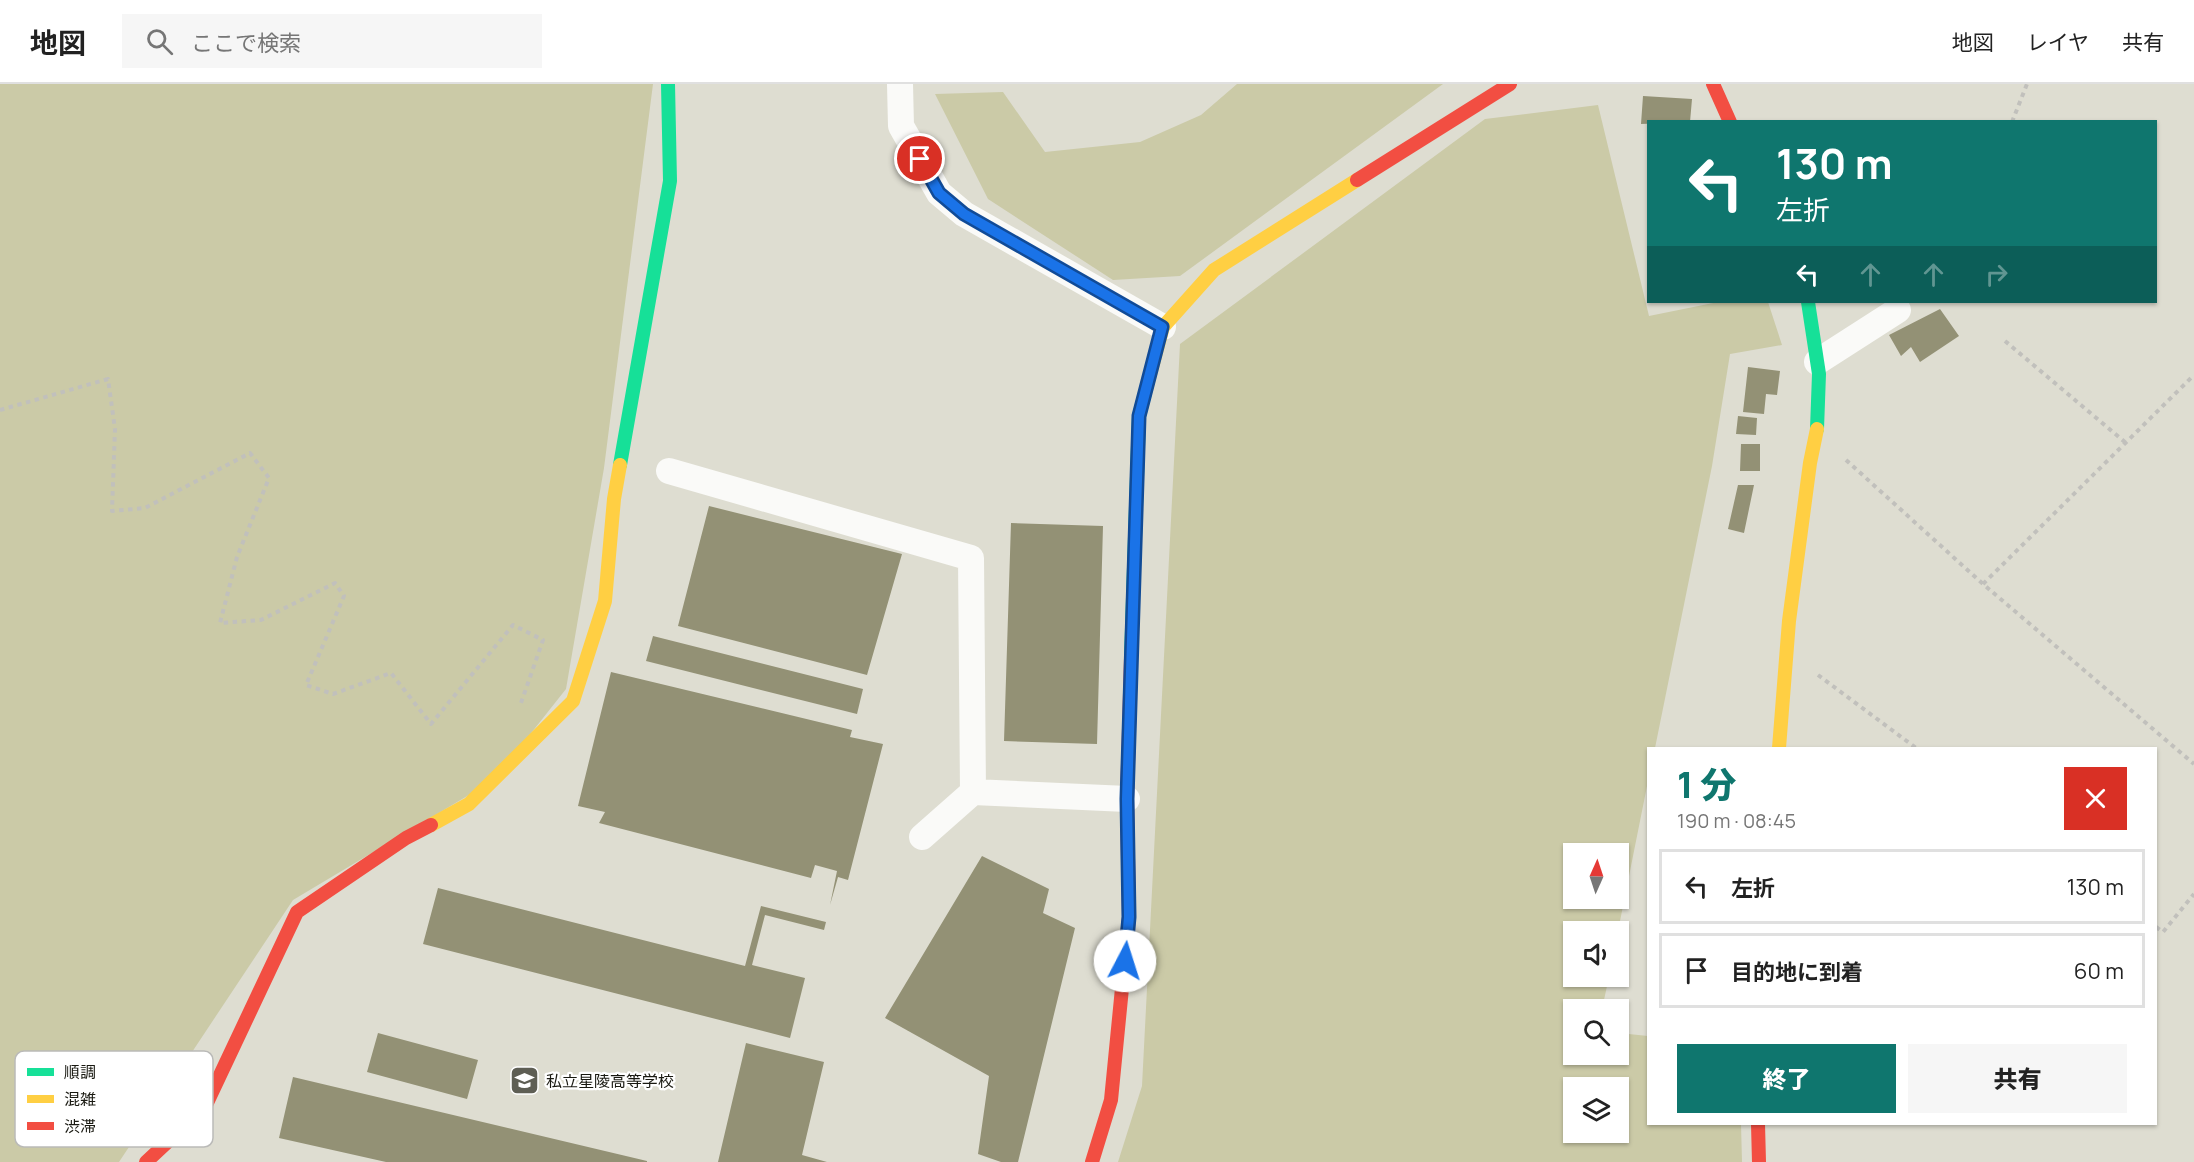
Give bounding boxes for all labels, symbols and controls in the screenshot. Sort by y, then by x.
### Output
search box [122,14,542,68]
text: 地図 [30,23,86,61]
icon: search [143,25,176,58]
text: ここで検索 [191,28,301,58]
text: 地図 [1952,28,1994,56]
text: レイヤ [2027,28,2089,56]
text: 共有 [2122,28,2164,56]
pin [894,133,945,184]
text: 130 m [1776,134,1893,192]
icon: arrive [903,142,936,175]
icon: left [1677,144,1755,222]
text: 左折 [1776,191,1830,228]
icon: left [1791,258,1824,291]
icon: ahead [1854,258,1887,291]
icon: ahead [1917,258,1950,291]
icon: right [1980,258,2013,291]
text: 1 分 [1677,760,1737,809]
button: close [2064,767,2127,830]
text: 190 m · 08:45 [1677,807,1796,834]
north arrow [1563,843,1629,909]
map controls [1563,843,1629,1143]
icon: left [1680,870,1713,903]
text: 130 m [2067,872,2124,902]
text: 左折 [1731,873,1775,903]
button: sound [1563,921,1629,987]
position arrow [1093,929,1157,993]
icon: arrive [1680,954,1713,987]
text: 60 m [2074,956,2124,986]
text: 目的地に到着 [1731,957,1863,987]
button: search [1563,999,1629,1065]
button: 終了 [1677,1044,1896,1113]
button: 共有 [1908,1044,2127,1113]
legend [15,1051,213,1147]
text: 順調 [64,1061,96,1083]
school or university icon: 私立星陵高等学校 [509,1065,541,1097]
place label: 私立星陵高等学校 [546,1070,674,1092]
button: layers [1563,1077,1629,1143]
text: 混雑 [64,1088,96,1110]
text: 渋滞 [64,1115,96,1137]

